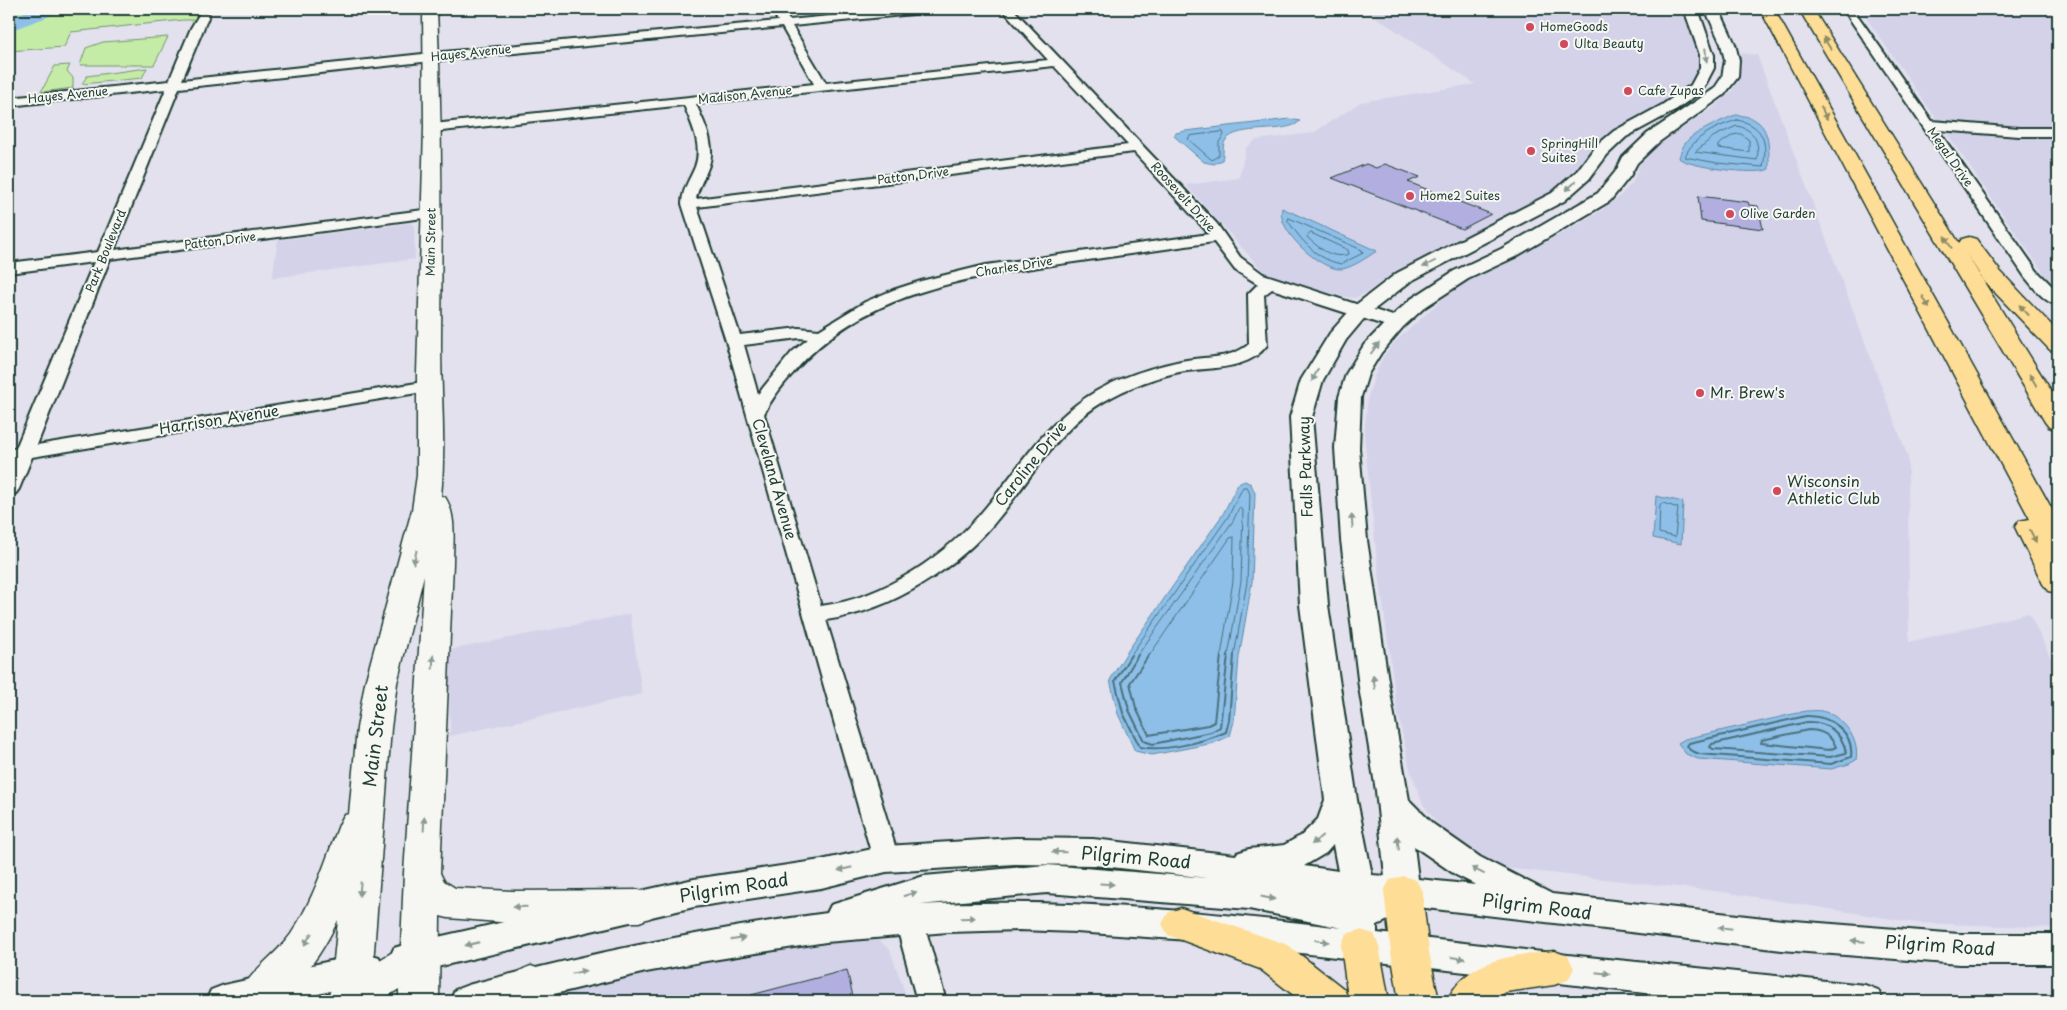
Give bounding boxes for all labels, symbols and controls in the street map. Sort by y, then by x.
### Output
place label: HomeGoods [1540,17,1609,35]
marker: HomeGoods [1524,21,1536,33]
place label: Ulta Beauty [1574,34,1644,52]
one-way arrow [1823,36,1832,50]
marker: Ulta Beauty [1558,38,1570,50]
street label: Hayes Avenue [430,39,512,65]
one-way arrow [1702,47,1710,63]
street label: Madison Avenue [697,80,793,108]
street label: Hayes Avenue [27,81,109,107]
place label: Cafe Zupas [1638,81,1705,99]
marker: Cafe Zupas [1622,85,1634,97]
one-way arrow [1819,106,1828,120]
street label: Megal Drive [1924,123,1978,190]
place label: SpringHill Suites [1541,134,1598,166]
marker: SpringHill Suites [1525,145,1537,157]
street label: Roosevelt Drive [1147,157,1220,235]
street label: Patton Drive [876,162,950,188]
one-way arrow [1565,181,1578,192]
place label: Home2 Suites [1420,186,1500,204]
marker: Home2 Suites [1404,190,1416,202]
place label: Olive Garden [1740,204,1815,222]
street label: Park Boulevard [80,206,130,295]
street label: Main Street [420,208,440,276]
marker: Olive Garden [1724,208,1736,220]
street label: Patton Drive [183,227,257,253]
one-way arrow [1944,235,1953,248]
street label: Charles Drive [974,251,1054,281]
one-way arrow [1422,260,1436,268]
one-way arrow [1922,295,1930,309]
one-way arrow [2018,305,2030,317]
one-way arrow [1369,342,1380,355]
one-way arrow [1310,368,1318,382]
one-way arrow [2028,374,2037,387]
place label: Mr. Brew's [1710,380,1785,403]
marker: Mr. Brew's [1694,387,1706,399]
street label: Harrison Avenue [157,398,280,439]
street label: Cleveland Avenue [747,415,804,542]
street label: Caroline Drive [988,415,1072,511]
street label: Falls Parkway [1291,416,1318,518]
place label: Wisconsin Athletic Club [1787,469,1880,509]
marker: Wisconsin Athletic Club [1771,485,1783,497]
one-way arrow [1348,513,1356,529]
one-way arrow [2029,529,2037,543]
one-way arrow [411,550,419,565]
one-way arrow [429,653,437,669]
one-way arrow [1370,674,1378,690]
street label: Main Street [355,683,394,788]
one-way arrow [421,816,429,832]
one-way arrow [1310,835,1323,846]
one-way arrow [1394,835,1402,851]
street label: Pilgrim Road [1080,838,1192,875]
one-way arrow [1051,847,1067,855]
street label: Pilgrim Road [677,865,790,908]
one-way arrow [837,865,853,873]
one-way arrow [1471,867,1485,875]
one-way arrow [1099,880,1115,888]
one-way arrow [356,881,364,897]
street label: Pilgrim Road [1481,885,1594,926]
one-way arrow [903,889,918,897]
one-way arrow [1261,895,1277,903]
one-way arrow [512,903,528,911]
one-way arrow [960,913,976,921]
one-way arrow [1717,924,1733,932]
street label: Pilgrim Road [1884,927,1996,962]
one-way arrow [303,933,313,946]
one-way arrow [730,935,746,943]
one-way arrow [1850,936,1866,944]
one-way arrow [1314,937,1330,945]
one-way arrow [464,940,479,948]
one-way arrow [1451,954,1467,962]
one-way arrow [571,968,587,976]
one-way arrow [1595,969,1611,977]

